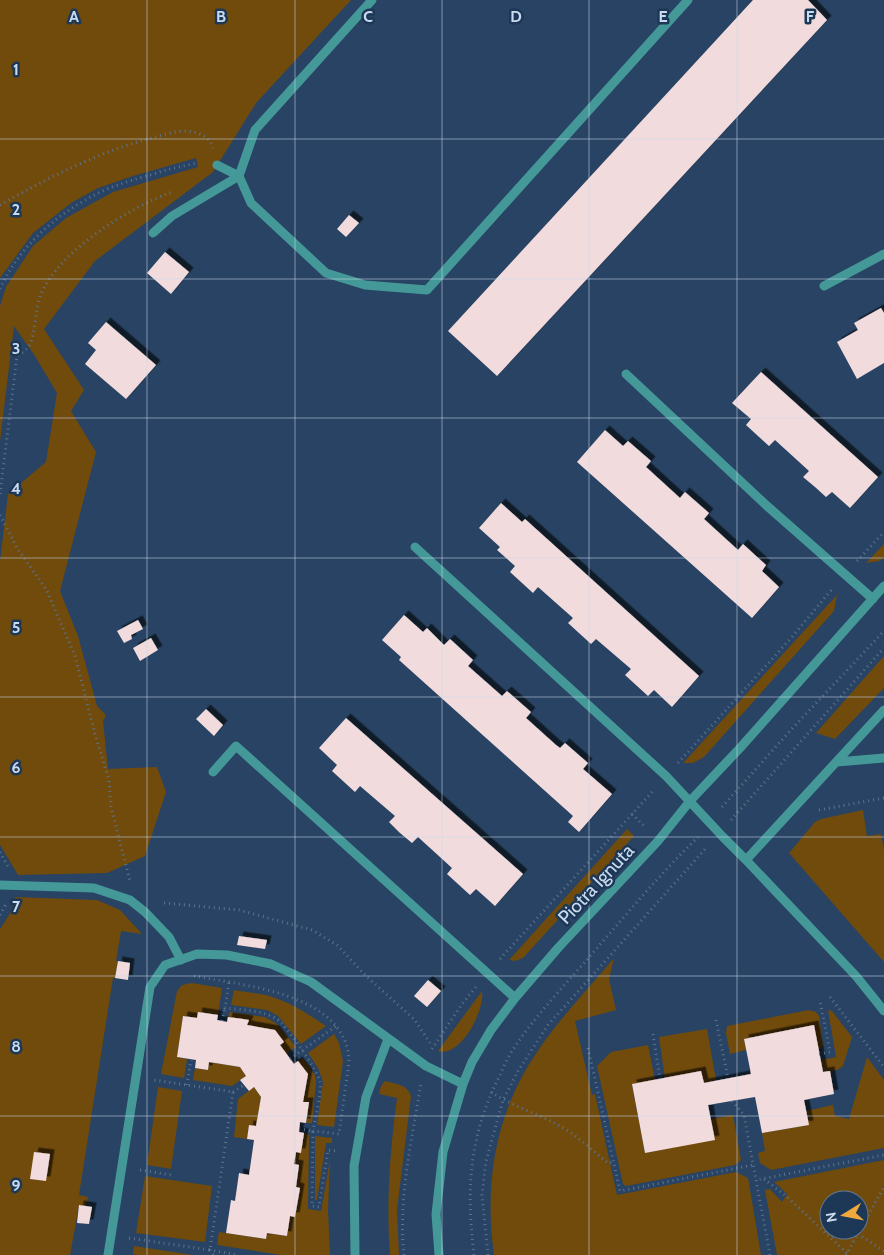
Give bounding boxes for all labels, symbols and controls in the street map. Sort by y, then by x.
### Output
text: A [69,7,79,26]
text: B [216,7,226,26]
text: C [363,7,373,26]
text: D [510,7,522,26]
text: E [658,7,668,26]
text: F [806,7,815,26]
text: 1 [13,60,19,79]
text: 2 [12,200,20,219]
text: 3 [12,339,20,358]
text: 4 [11,479,21,498]
text: 5 [12,618,20,637]
text: 6 [12,758,21,777]
street label: Piotra Ignuta [553,839,639,929]
text: 7 [12,897,21,916]
text: 8 [11,1037,21,1056]
text: 9 [12,1176,21,1195]
north arrow [819,1190,869,1240]
text: N [821,1211,841,1224]

